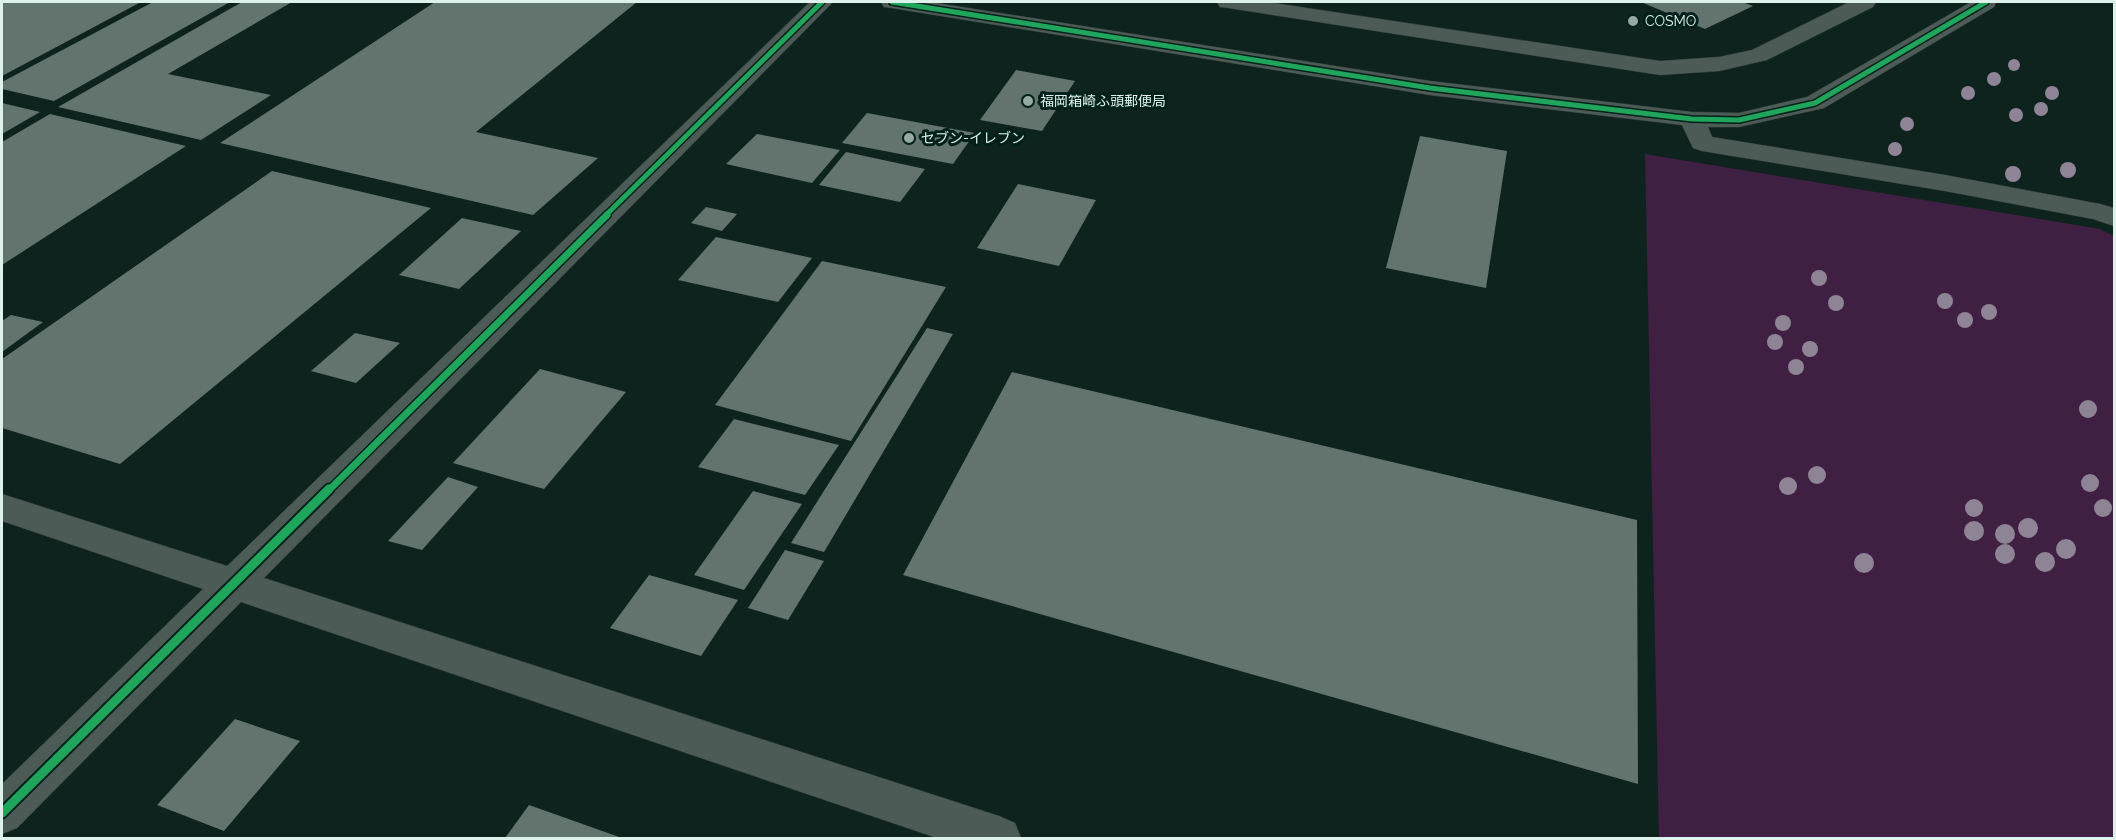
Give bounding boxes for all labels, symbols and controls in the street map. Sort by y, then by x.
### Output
place label: COSMO [1645,13,1696,29]
marker: COSMO [1626,14,1640,28]
place label: 福岡箱崎ふ頭郵便局 [1040,93,1166,109]
marker: 福岡箱崎ふ頭郵便局 [1021,94,1035,108]
place label: セブン-イレブン [921,130,1025,146]
marker: セブン-イレブン [902,131,916,145]

